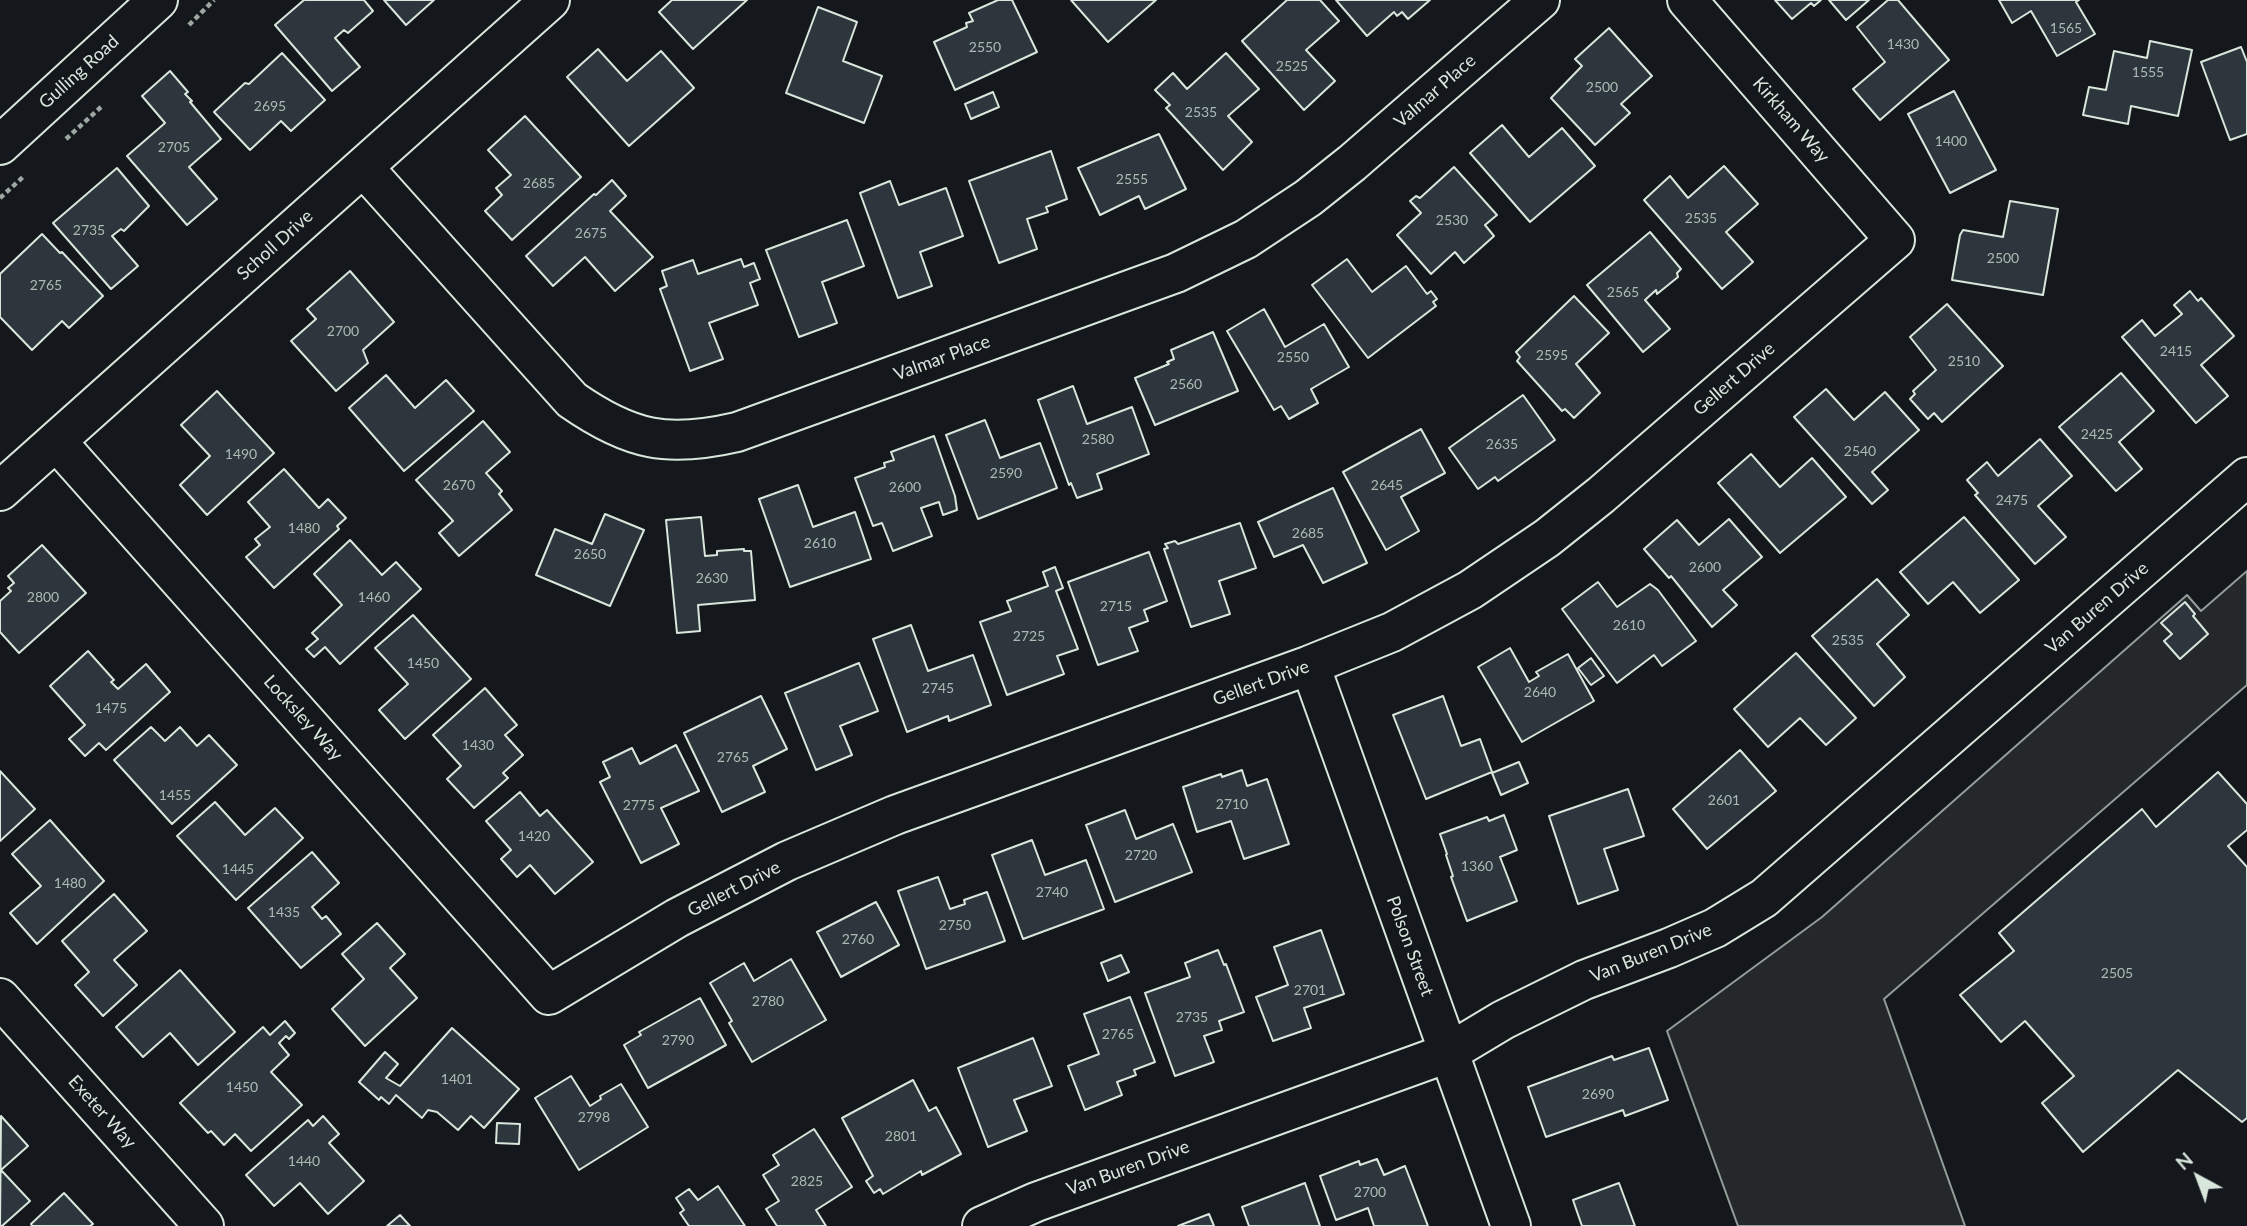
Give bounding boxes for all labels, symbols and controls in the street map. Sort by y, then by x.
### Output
house number: 1565 [2050,20,2082,36]
street label: Gulling Road [35,31,123,113]
house number: 1430 [1887,36,1919,52]
house number: 2550 [969,39,1001,55]
street label: Valmar Place [1390,50,1480,132]
house number: 2525 [1276,58,1308,74]
house number: 1555 [2132,64,2164,80]
street label: Kirkham Way [1748,73,1834,167]
house number: 2500 [1586,79,1618,95]
house number: 2695 [254,98,286,114]
house number: 2535 [1185,104,1217,120]
house number: 1400 [1935,133,1967,149]
house number: 2705 [158,139,190,155]
house number: 2555 [1116,171,1148,187]
house number: 2685 [523,175,555,191]
street label: Scholl Drive [233,205,317,285]
house number: 2535 [1685,210,1717,226]
house number: 2530 [1436,212,1468,228]
house number: 2735 [73,222,105,238]
house number: 2675 [575,225,607,241]
house number: 2500 [1987,250,2019,266]
house number: 2765 [30,277,62,293]
house number: 2565 [1607,284,1639,300]
house number: 2700 [327,323,359,339]
street label: Valmar Place [891,331,993,385]
street label: Gellert Drive [1689,338,1779,420]
house number: 2415 [2160,343,2192,359]
house number: 2595 [1536,347,1568,363]
house number: 2550 [1277,349,1309,365]
house number: 2510 [1948,353,1980,369]
house number: 2560 [1170,376,1202,392]
house number: 2425 [2081,426,2113,442]
house number: 2580 [1082,431,1114,447]
house number: 2635 [1486,436,1518,452]
house number: 2540 [1844,443,1876,459]
house number: 1490 [225,446,257,462]
house number: 2590 [990,465,1022,481]
house number: 2670 [443,477,475,493]
house number: 2645 [1371,477,1403,493]
house number: 2600 [889,479,921,495]
house number: 2475 [1996,492,2028,508]
house number: 1480 [288,520,320,536]
house number: 2685 [1292,525,1324,541]
house number: 2610 [804,535,836,551]
house number: 2650 [574,546,606,562]
street label: Van Buren Drive [2041,557,2153,659]
house number: 2600 [1689,559,1721,575]
house number: 2630 [696,570,728,586]
house number: 2800 [27,589,59,605]
house number: 1460 [358,589,390,605]
house number: 2715 [1100,598,1132,614]
house number: 2610 [1613,617,1645,633]
house number: 2725 [1013,628,1045,644]
house number: 2535 [1832,632,1864,648]
house number: 1450 [407,655,439,671]
street label: Gellert Drive [1210,656,1312,710]
street label: Locksley Way [259,671,347,765]
house number: 2745 [922,680,954,696]
house number: 2640 [1524,684,1556,700]
house number: 1475 [95,700,127,716]
house number: 1430 [462,737,494,753]
house number: 2765 [717,749,749,765]
house number: 1455 [159,787,191,803]
house number: 2601 [1708,792,1740,808]
house number: 2710 [1216,796,1248,812]
house number: 2775 [623,797,655,813]
house number: 1420 [518,828,550,844]
house number: 2720 [1125,847,1157,863]
street label: Gellert Drive [684,856,784,922]
house number: 1360 [1461,858,1493,874]
house number: 1445 [222,861,254,877]
house number: 1480 [54,875,86,891]
house number: 2740 [1036,884,1068,900]
street label: Polson Street [1382,893,1438,999]
house number: 1435 [268,904,300,920]
house number: 2750 [939,917,971,933]
street label: Van Buren Drive [1587,919,1715,987]
house number: 2760 [842,931,874,947]
house number: 2505 [2101,965,2133,981]
house number: 2701 [1294,982,1326,998]
house number: 2780 [752,993,784,1009]
house number: 2735 [1176,1009,1208,1025]
house number: 2765 [1102,1026,1134,1042]
house number: 2790 [662,1032,694,1048]
street label: Exeter Way [63,1071,141,1153]
house number: 1401 [441,1071,473,1087]
house number: 1450 [226,1079,258,1095]
house number: 2690 [1582,1086,1614,1102]
house number: 2798 [578,1109,610,1125]
house number: 2801 [885,1128,917,1144]
street label: Van Buren Drive [1064,1136,1192,1200]
north arrow [2163,1142,2233,1212]
text: N [2171,1147,2197,1174]
house number: 1440 [288,1153,320,1169]
house number: 2825 [791,1173,823,1189]
house number: 2700 [1354,1184,1386,1200]

